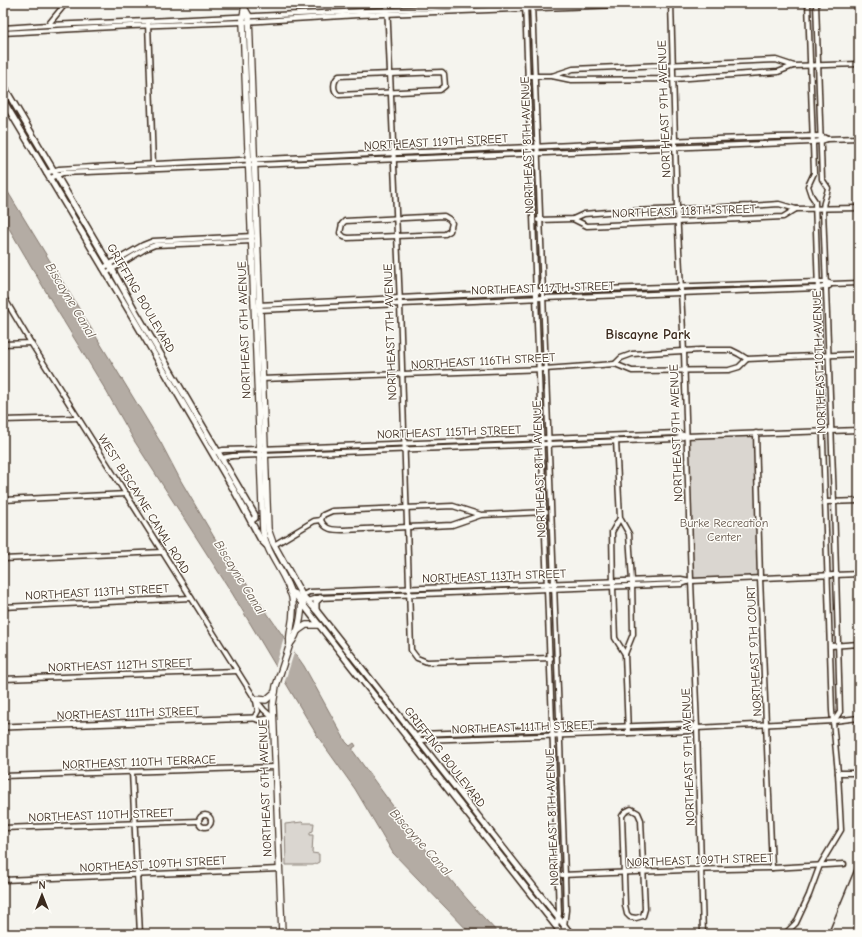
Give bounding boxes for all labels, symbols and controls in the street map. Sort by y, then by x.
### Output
street label: NORTHEAST 9TH AVENUE [655,40,673,178]
street label: NORTHEAST 8TH AVENUE [518,76,536,214]
street label: NORTHEAST 119TH STREET [364,131,509,153]
street label: NORTHEAST 118TH STREET [612,201,757,221]
street label: GRIFFING BOULEVARD [104,241,178,355]
water label: Biscayne Canal [43,260,99,340]
street label: NORTHEAST 6TH AVENUE [235,261,253,399]
street label: NORTHEAST 7TH AVENUE [381,263,399,401]
street label: NORTHEAST 117TH STREET [471,278,616,298]
street label: NORTHEAST 10TH AVENUE [810,290,828,434]
district label: Biscayne Park [606,326,691,343]
street label: NORTHEAST 116TH STREET [410,350,556,372]
street label: NORTHEAST 9TH AVENUE [667,364,685,502]
street label: NORTHEAST 8TH AVENUE [530,400,548,538]
street label: NORTHEAST 115TH STREET [377,422,522,442]
street label: WEST BISCAYNE CANAL ROAD [95,432,193,576]
park label: Burke Recreation Center [680,516,768,544]
water label: Biscayne Canal [211,537,269,617]
street label: NORTHEAST 113TH STREET [422,566,567,586]
street label: NORTHEAST 113TH STREET [25,581,170,603]
street label: NORTHEAST 9TH COURT [744,585,764,717]
street label: NORTHEAST 112TH STREET [48,655,193,675]
street label: NORTHEAST 9TH AVENUE [679,688,697,826]
street label: NORTHEAST 111TH STREET [56,703,200,722]
street label: GRIFFING BOULEVARD [401,704,489,810]
street label: NORTHEAST 111TH STREET [451,717,595,736]
street label: NORTHEAST 6TH AVENUE [256,719,274,857]
street label: NORTHEAST 8TH AVENUE [543,748,561,886]
street label: NORTHEAST 110TH TERRACE [62,752,216,772]
street label: NORTHEAST 110TH STREET [28,805,175,825]
water label: Biscayne Canal [387,806,455,879]
street label: NORTHEAST 109TH STREET [626,850,774,870]
street label: NORTHEAST 109TH STREET [79,853,227,875]
north arrow [22,875,62,915]
text: N [38,879,46,892]

